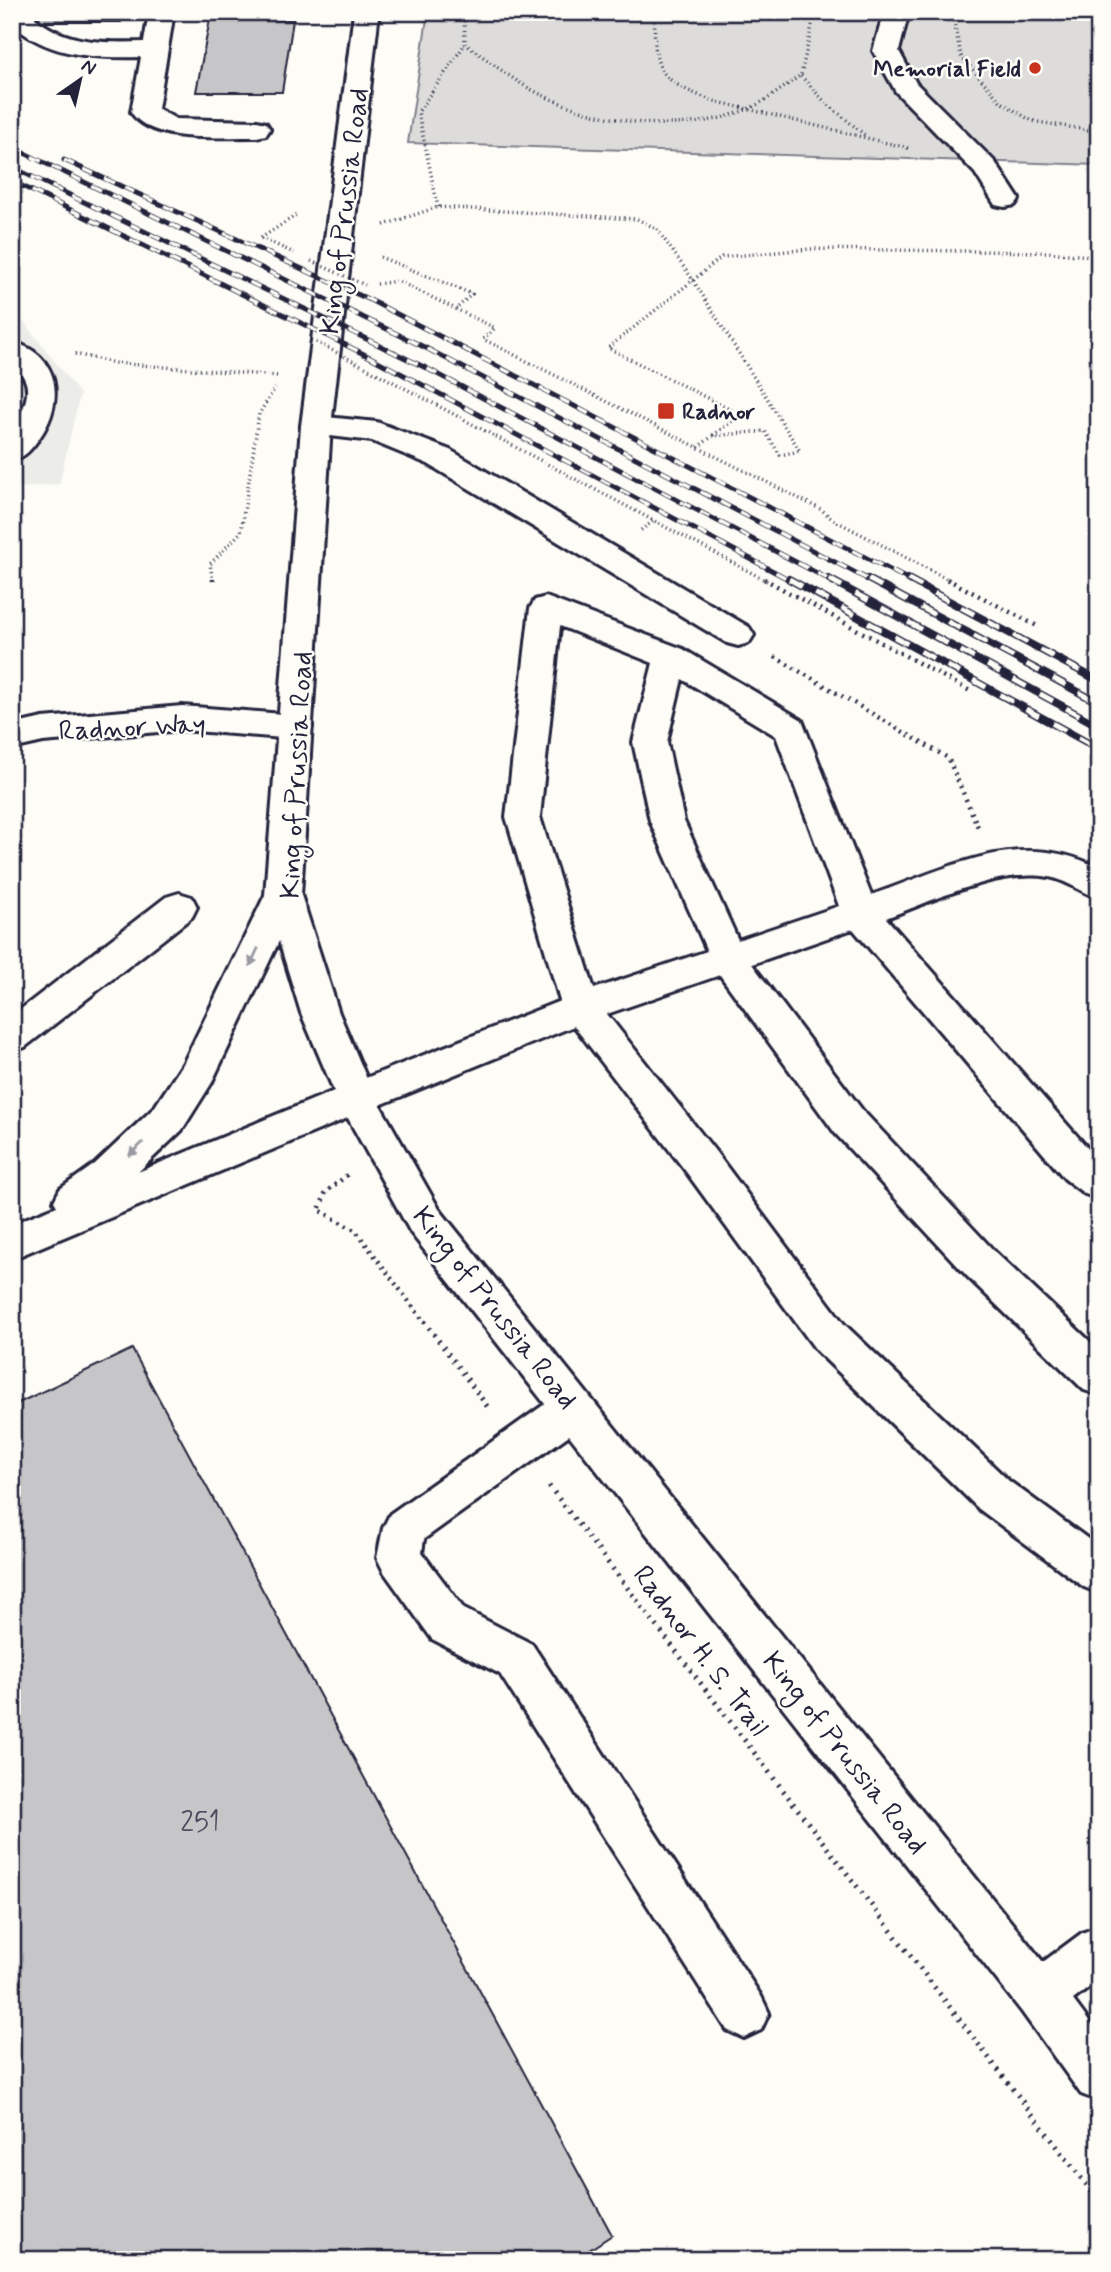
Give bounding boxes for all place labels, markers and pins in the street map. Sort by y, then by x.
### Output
place label: Memorial Field [873,55,1021,85]
marker: Memorial Field [1027,60,1043,76]
place label: Radnor [682,398,756,428]
marker: Radnor [656,401,676,421]

